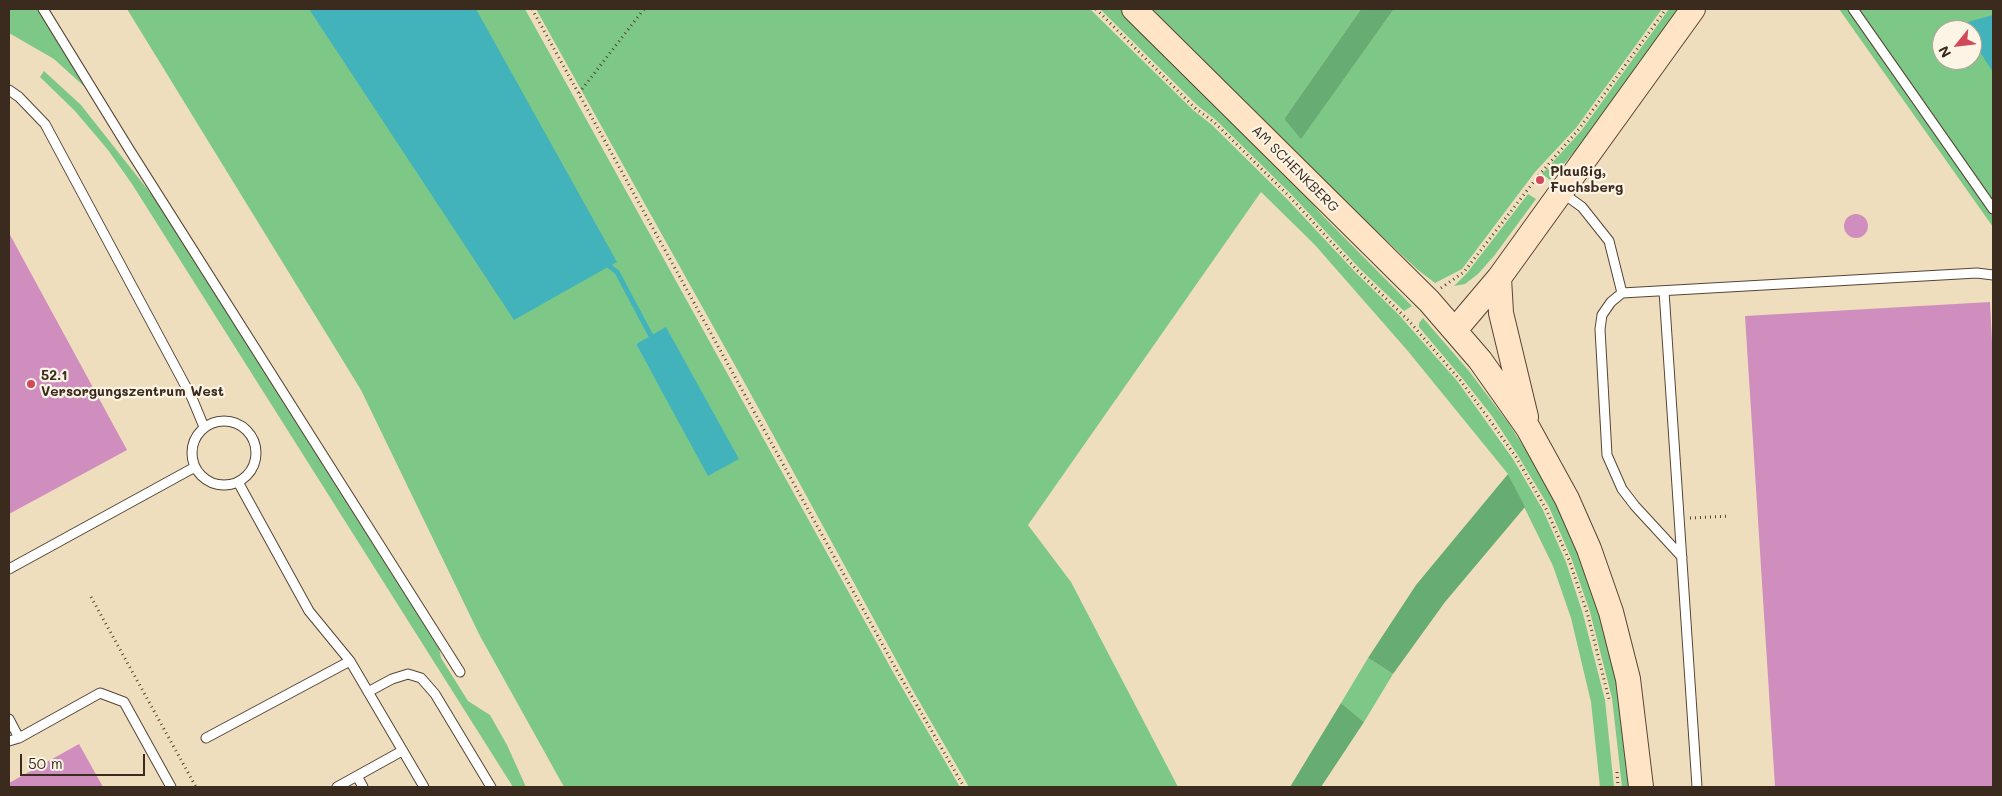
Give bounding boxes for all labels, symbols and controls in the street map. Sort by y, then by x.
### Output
north arrow [1932,20,1982,70]
text: N [1933,43,1955,61]
street label: AM SCHENKBERG [1248,122,1342,216]
place label: Plaußig, Fuchsberg [1550,164,1623,196]
marker: Plaußig, Fuchsberg [1534,174,1546,186]
place label: 52.1 Versorgungszentrum West [41,368,224,401]
marker: 52.1 Versorgungszentrum West [25,378,37,390]
scale bar [22,744,148,776]
text: 50 m [28,753,63,773]

